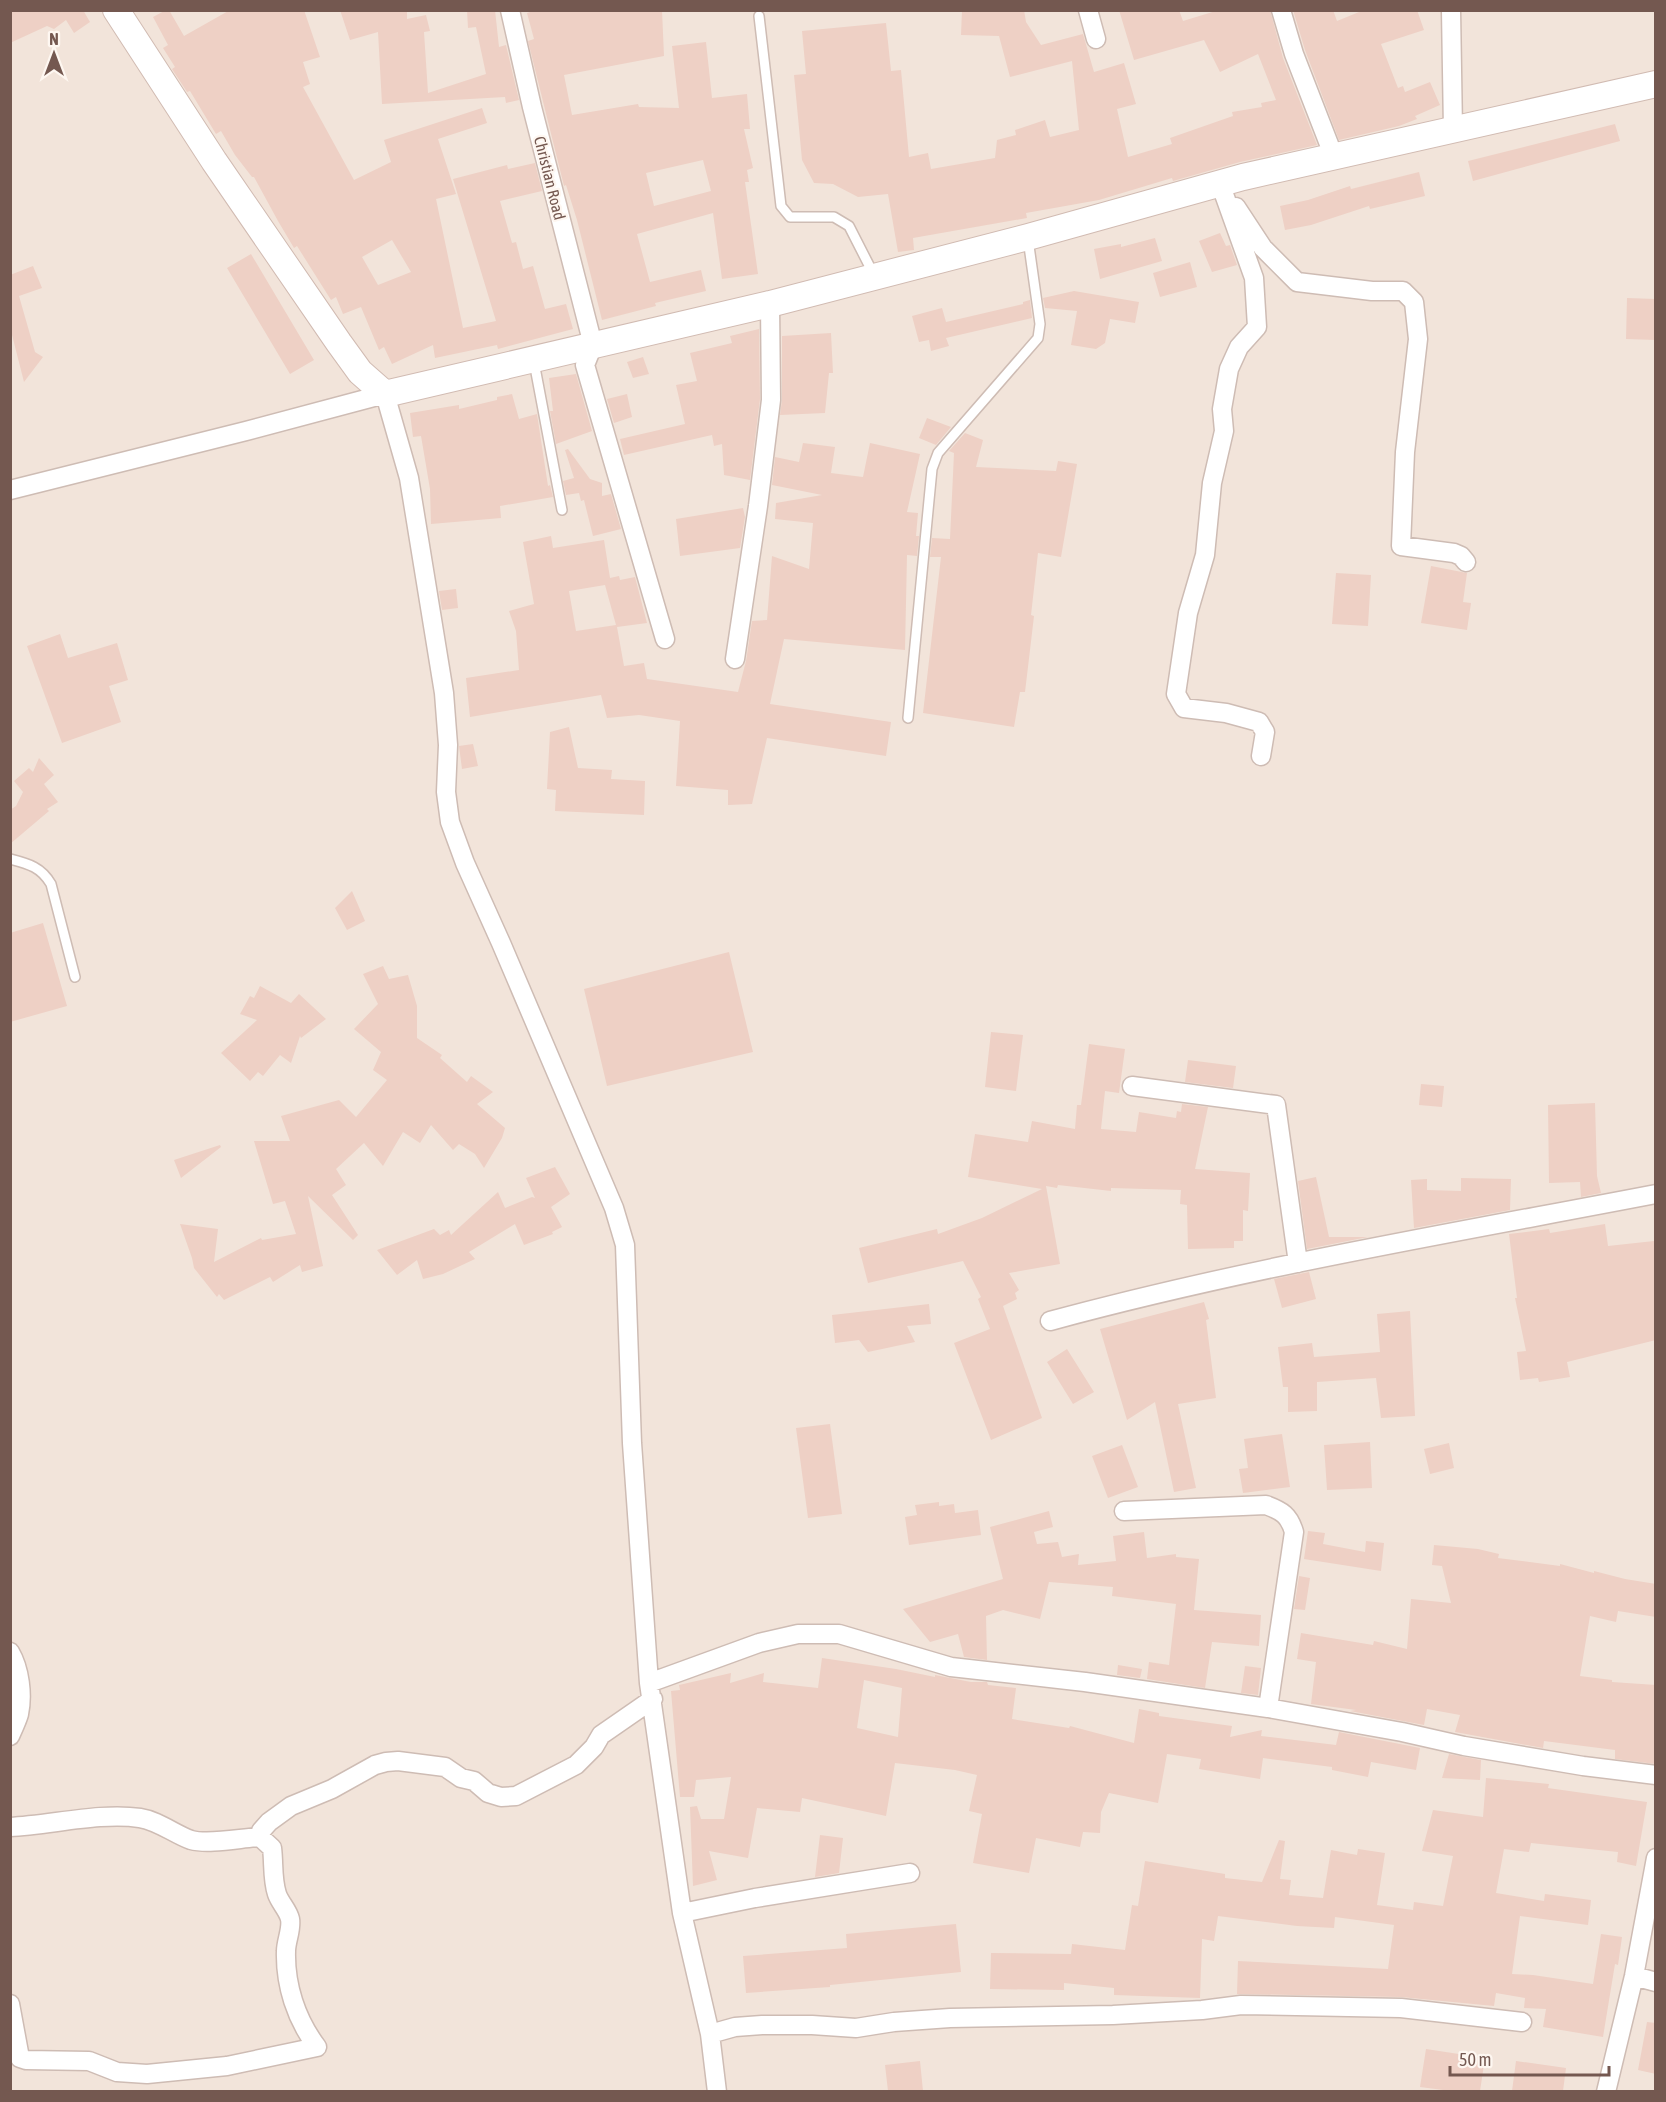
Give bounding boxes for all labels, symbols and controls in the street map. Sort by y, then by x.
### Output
north arrow [24,24,84,84]
text: N [49,30,59,48]
street label: Christian Road [531,134,569,222]
scale bar [1450,2039,1609,2077]
text: 50 m [1459,2049,1491,2070]

